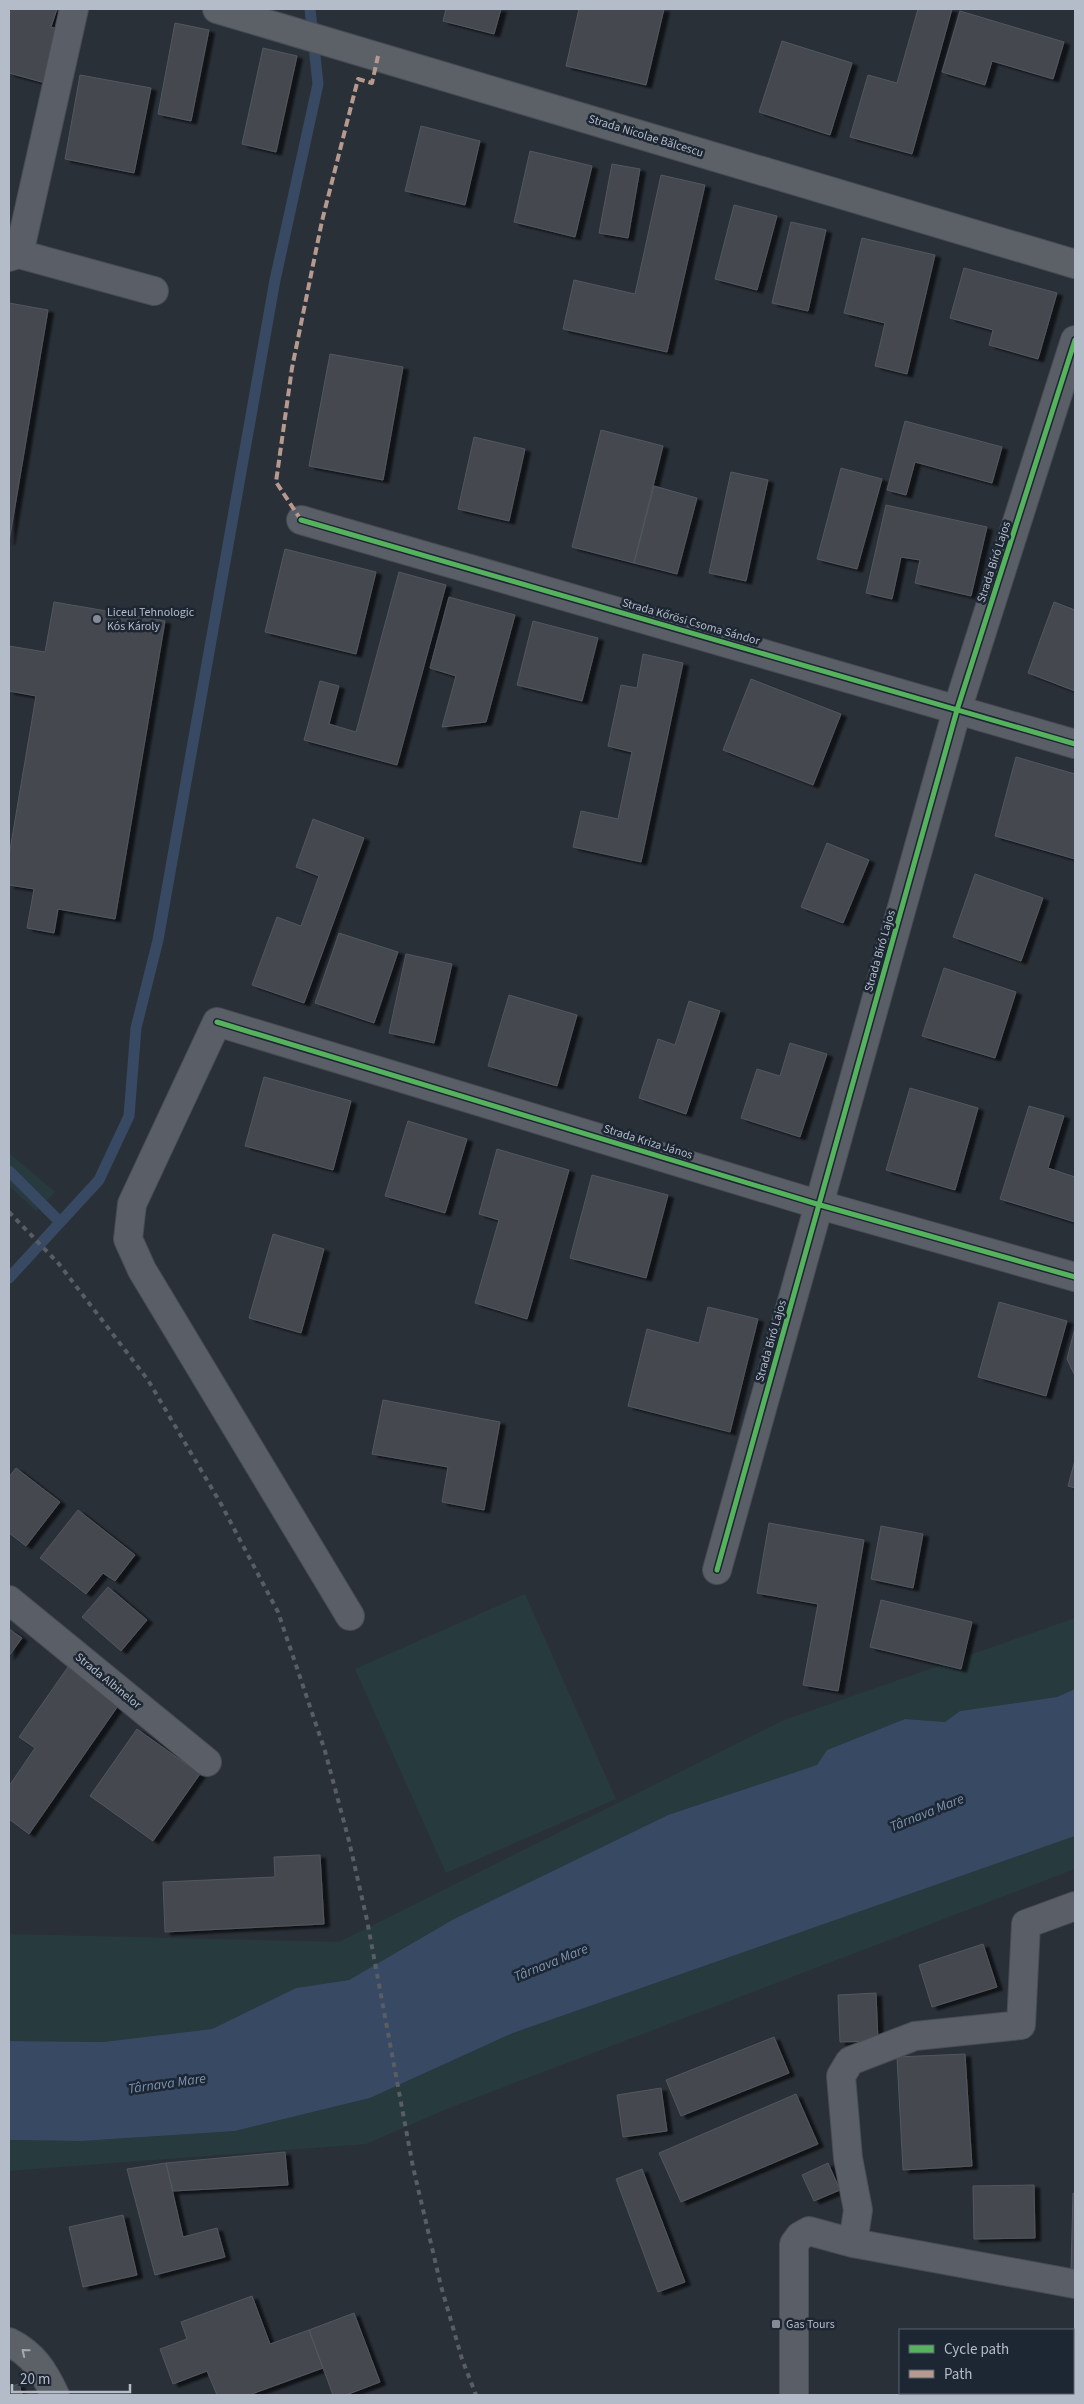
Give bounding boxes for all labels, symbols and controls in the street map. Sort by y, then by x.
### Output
street label: Strada Nicolae Bălcescu [586,110,706,162]
street label: Strada Bíró Lajos [973,519,1015,605]
street label: Strada Kőrösi Csoma Sándor [620,594,763,650]
place label: Liceul Tehnologic Kós Károly [107,604,195,635]
marker: Liceul Tehnologic Kós Károly [91,613,103,625]
street label: Strada Bíró Lajos [860,908,900,994]
street label: Strada Kriza János [601,1120,695,1164]
street label: Strada Bíró Lajos [751,1298,791,1384]
street label: Strada Albinelor [71,1649,145,1714]
water label: Târnava Mare [887,1789,967,1837]
water label: Târnava Mare [511,1939,591,1987]
water label: Târnava Mare [127,2069,208,2099]
place label: Gas Tours [786,2316,835,2333]
marker: Gas Tours [770,2318,782,2330]
legend [899,2329,1074,2394]
text: Cycle path [944,2339,1009,2360]
one-way arrow [21,2348,30,2357]
scale bar [12,2362,130,2394]
text: Path [944,2364,972,2385]
text: 20 m [20,2369,50,2390]

